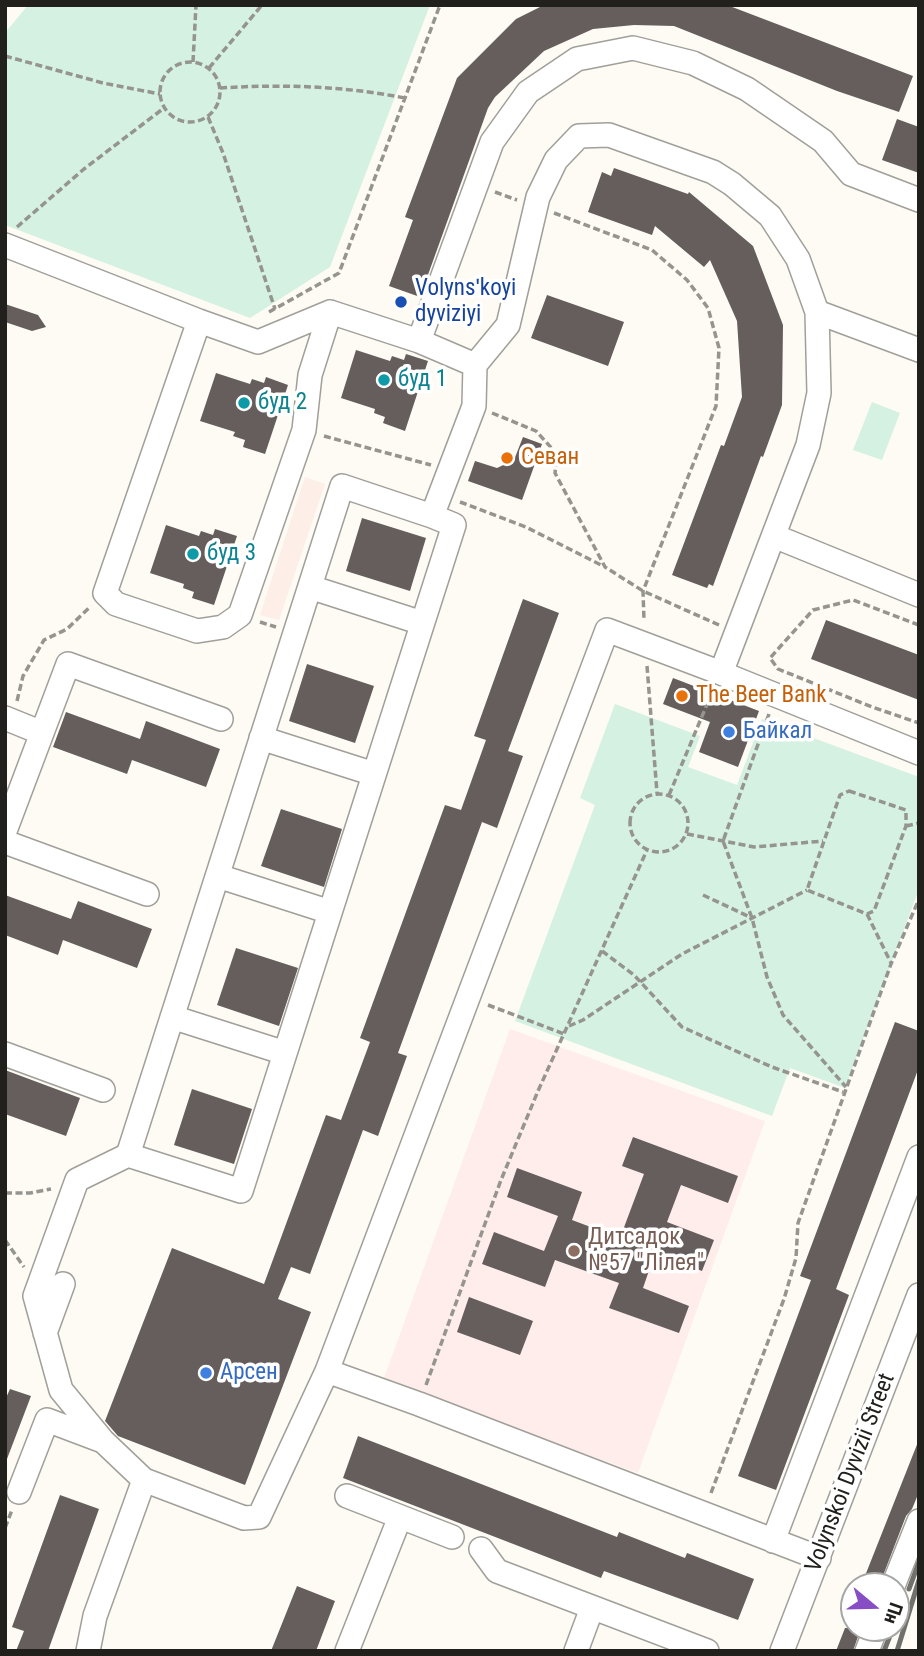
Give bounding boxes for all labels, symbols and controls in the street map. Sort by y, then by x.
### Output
place label: Volynsʹkoyi dyviziyi [415,275,516,329]
marker: Volynsʹkoyi dyviziyi [393,294,409,310]
place label: буд 1 [398,366,447,394]
marker: буд 1 [376,372,392,388]
place label: буд 2 [258,389,307,417]
marker: буд 2 [236,395,252,411]
place label: Севан [521,444,579,472]
marker: Севан [499,450,515,466]
place label: буд 3 [207,540,256,568]
marker: буд 3 [185,546,201,562]
place label: The Beer Bank [696,682,827,710]
marker: The Beer Bank [674,688,690,704]
place label: Байкал [743,718,812,746]
marker: Байкал [721,724,737,740]
place label: Дитсадок №57 "Лілея" [588,1224,704,1278]
marker: Дитсадок №57 "Лілея" [566,1243,582,1259]
place label: Арсен [220,1359,278,1387]
marker: Арсен [198,1365,214,1381]
street label: Volynskoi Dyvizii Street [800,1370,902,1576]
north arrow [840,1572,910,1642]
text: Пн [879,1600,908,1627]

